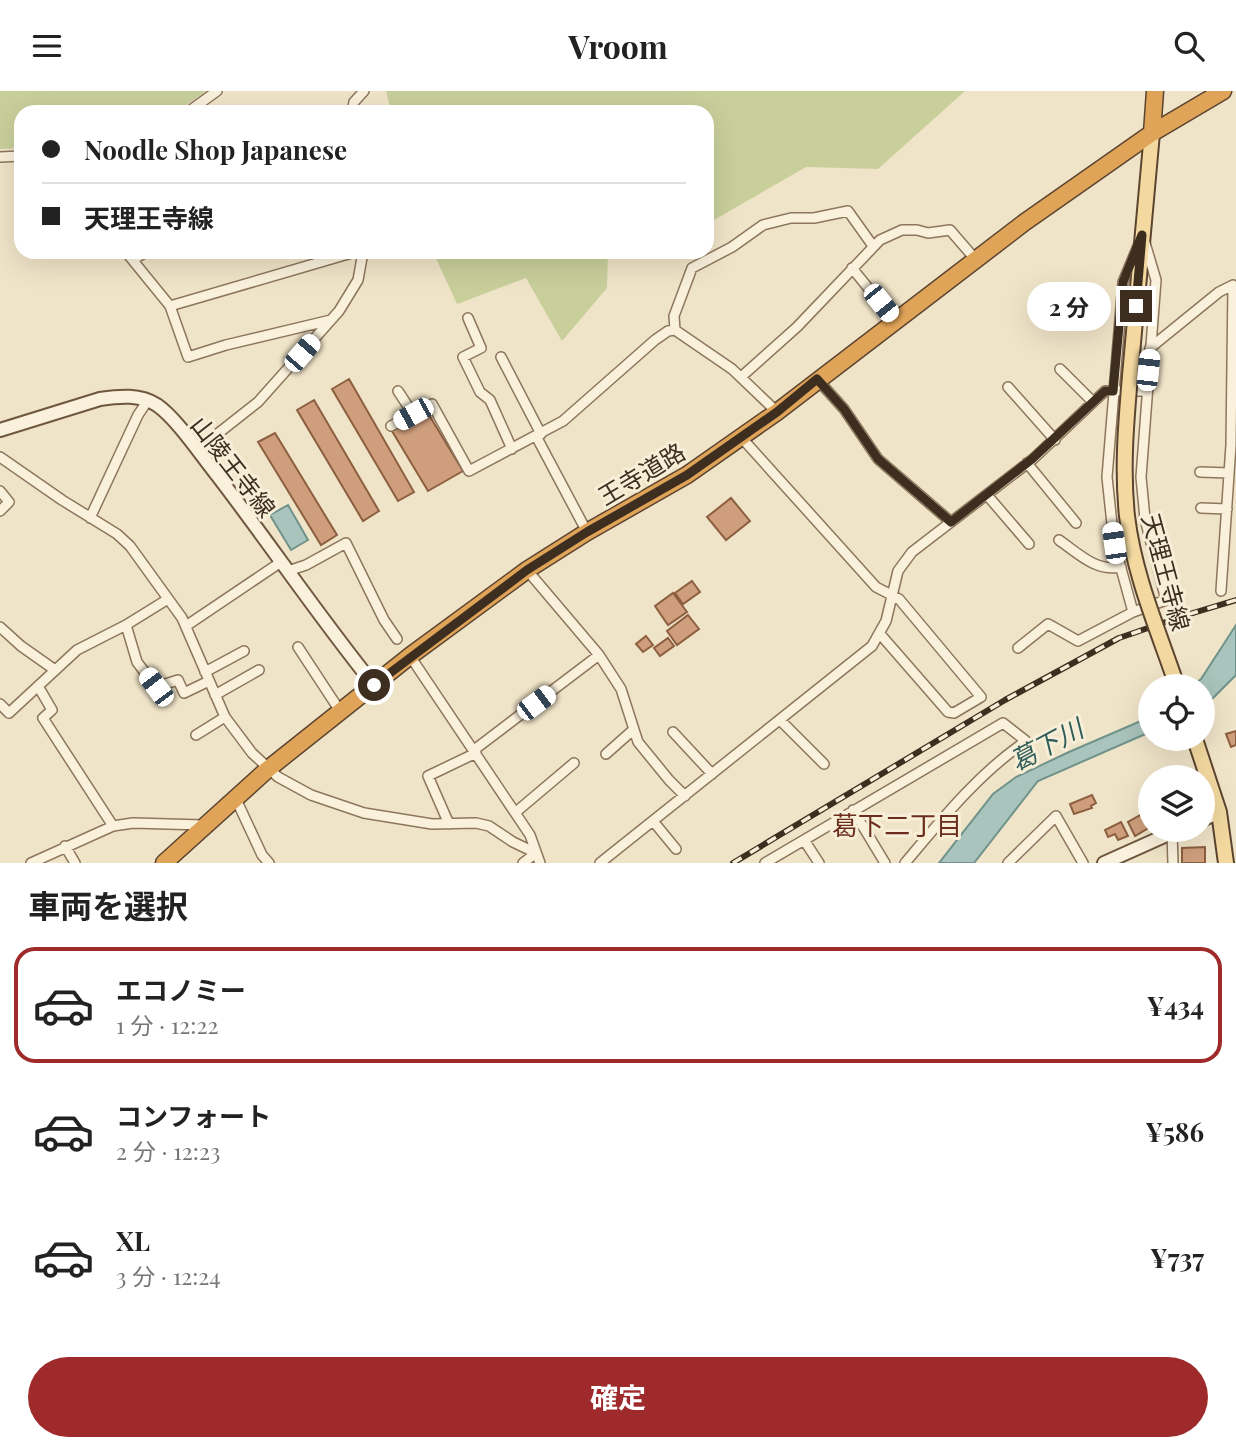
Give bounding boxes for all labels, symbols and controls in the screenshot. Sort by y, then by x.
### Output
text: Vroom [568,24,668,67]
icon: menu [28,27,66,65]
icon: search [1170,27,1208,65]
text: Noodle Shop Japanese [84,132,347,167]
text: 天理王寺線 [84,200,214,235]
car [860,280,903,326]
callout: 2 分 [1028,281,1112,331]
route end [1120,290,1152,322]
text: 2 分 [1049,291,1089,322]
car [281,330,324,376]
car [1136,348,1161,392]
car [390,395,437,433]
street label: 山陵王寺線 [184,409,284,523]
street label: 王寺道路 [592,435,690,511]
street label: 天理王寺線 [1136,510,1198,634]
car [1101,521,1128,565]
car [135,664,178,710]
route start [358,669,390,701]
map controls [1138,674,1215,842]
button: locate [1138,674,1215,751]
car [513,682,560,724]
water label: 葛下川 [1003,709,1091,778]
button: layers [1138,765,1215,842]
district label: 葛下二丁目 [832,807,962,842]
text: 車両を選択 [28,883,188,926]
text: エコノミー [116,972,246,1007]
icon: car [32,974,95,1037]
text: ¥434 [1147,988,1204,1023]
text: 1 分 · 12:22 [116,1009,218,1040]
text: コンフォート [116,1098,271,1133]
icon: car [32,1100,95,1163]
text: ¥586 [1145,1114,1204,1149]
text: 2 分 · 12:23 [116,1135,220,1166]
text: XL [116,1223,150,1258]
icon: car [32,1226,95,1289]
text: ¥737 [1150,1240,1204,1275]
text: 3 分 · 12:24 [116,1260,221,1291]
button: 確定 [28,1357,1208,1437]

